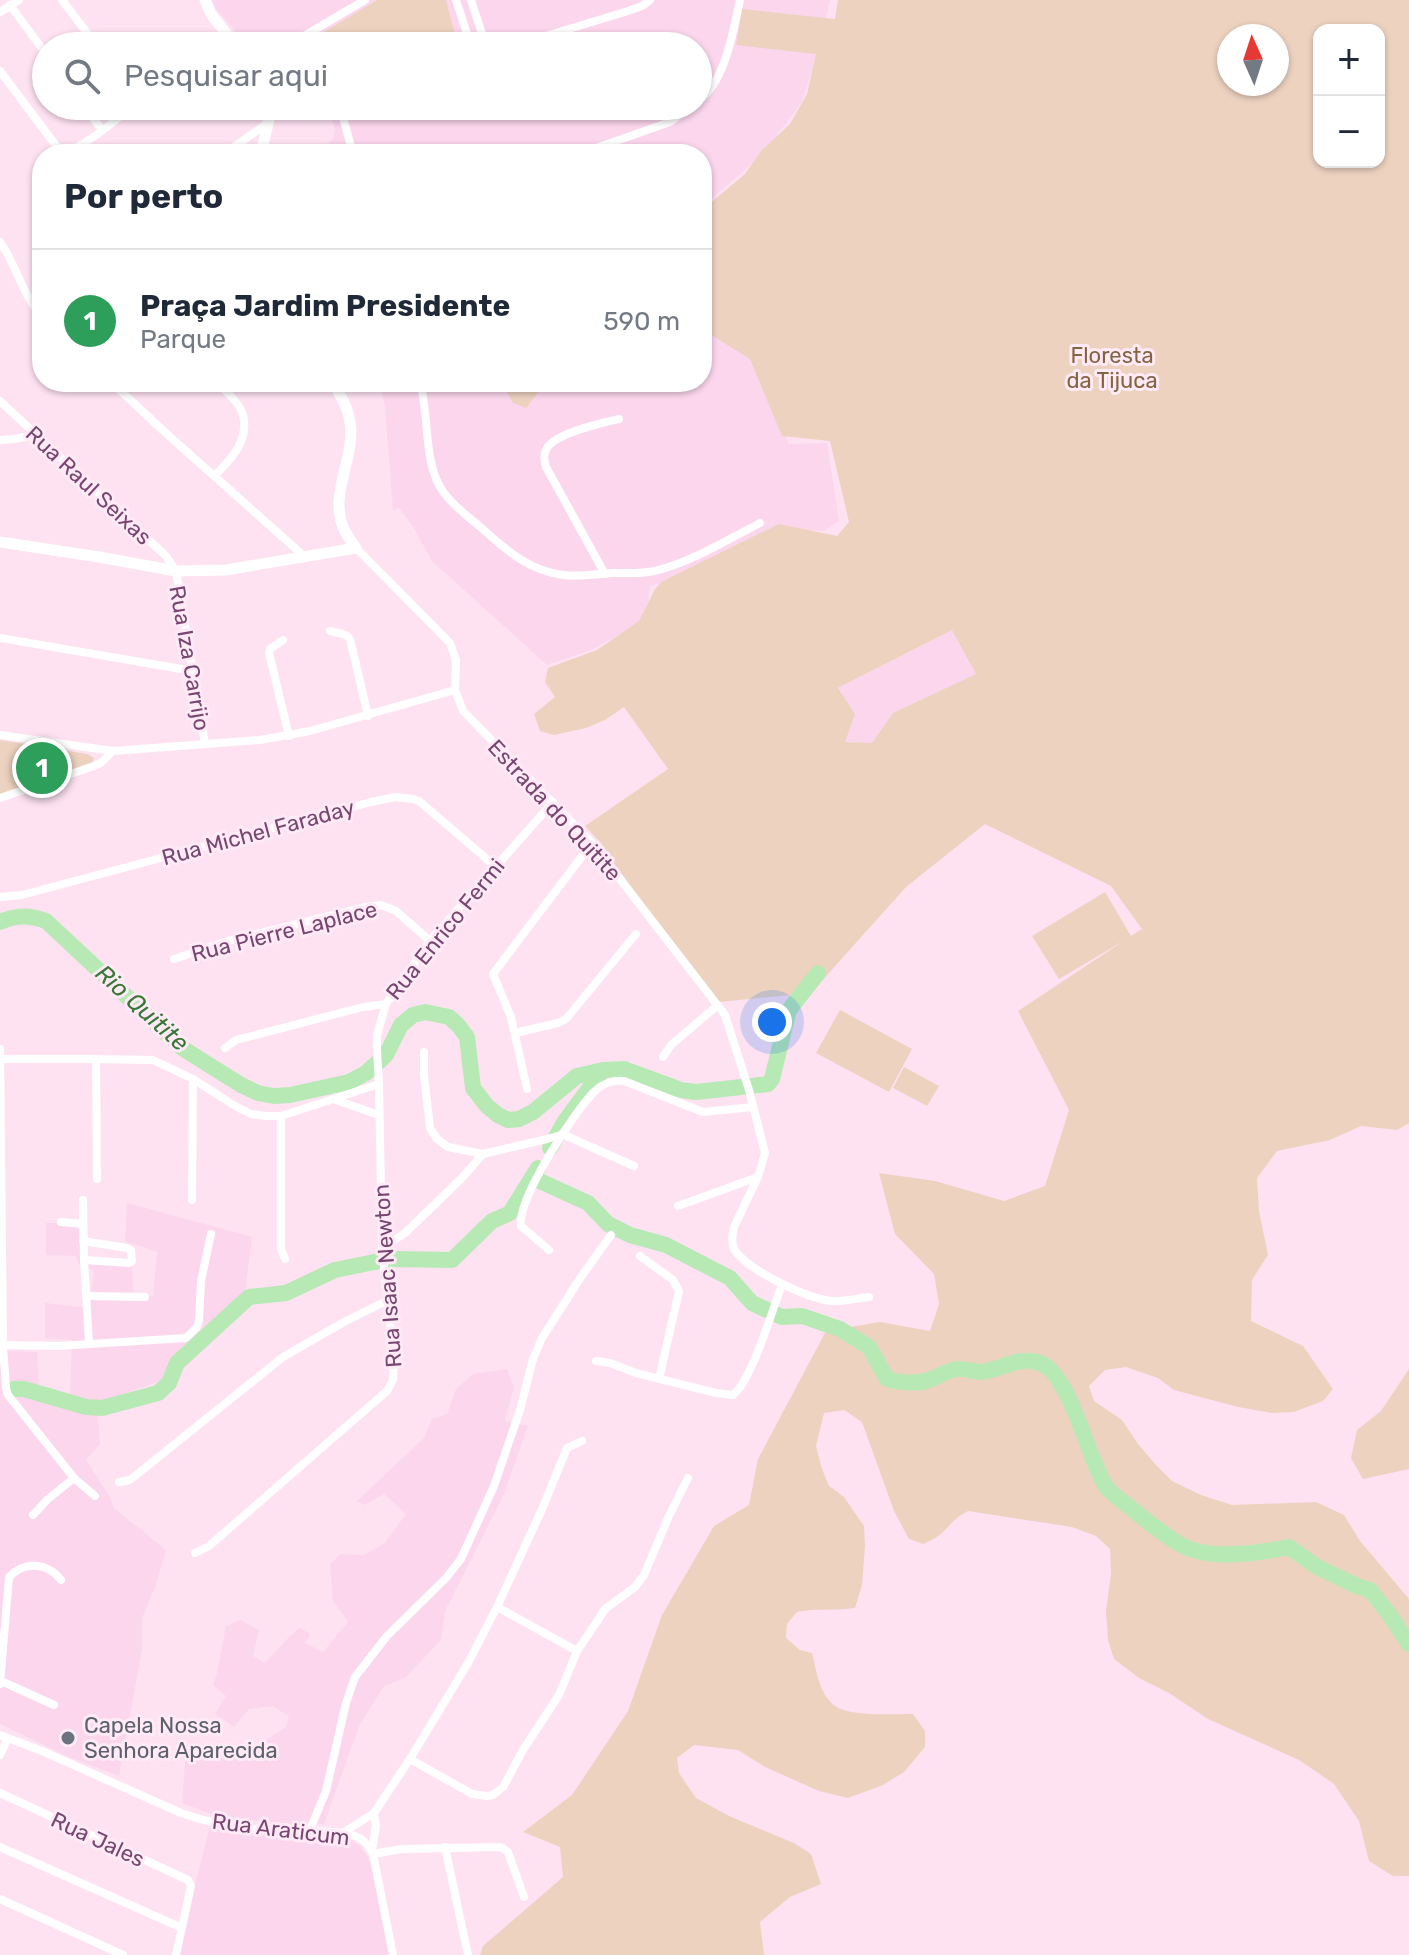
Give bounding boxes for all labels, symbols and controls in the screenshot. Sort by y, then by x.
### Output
north arrow [1217,24,1289,96]
map controls [1313,24,1385,168]
button: + [1313,24,1385,96]
search box [32,32,712,120]
icon: search [60,54,104,98]
text: Pesquisar aqui [124,58,328,94]
button: − [1313,96,1385,168]
text: Por perto [64,176,223,217]
text: Praça Jardim Presidente [140,288,510,324]
text: 1 [84,306,96,337]
text: 590 m [603,306,680,337]
text: Parque [140,324,226,355]
park label: Floresta da Tijuca [1066,342,1158,394]
street label: Rua Raul Seixas [20,420,157,551]
street label: Rua Iza Carrijo [163,583,216,733]
street label: Estrada do Quitite [482,734,627,887]
pin: 1 [16,738,68,798]
street label: Rua Michel Faraday [159,794,357,871]
street label: Rua Enrico Fermi [380,853,511,1005]
street label: Rua Pierre Laplace [188,895,380,968]
water label: Rio Quitite [90,959,194,1057]
your location [752,1002,792,1042]
street label: Rua Isaac Newton [368,1183,407,1369]
place label: Capela Nossa Senhora Aparecida [84,1712,278,1764]
marker: Capela Nossa Senhora Aparecida [59,1729,77,1747]
street label: Rua Jales [47,1806,149,1873]
street label: Rua Araticum [211,1808,351,1851]

